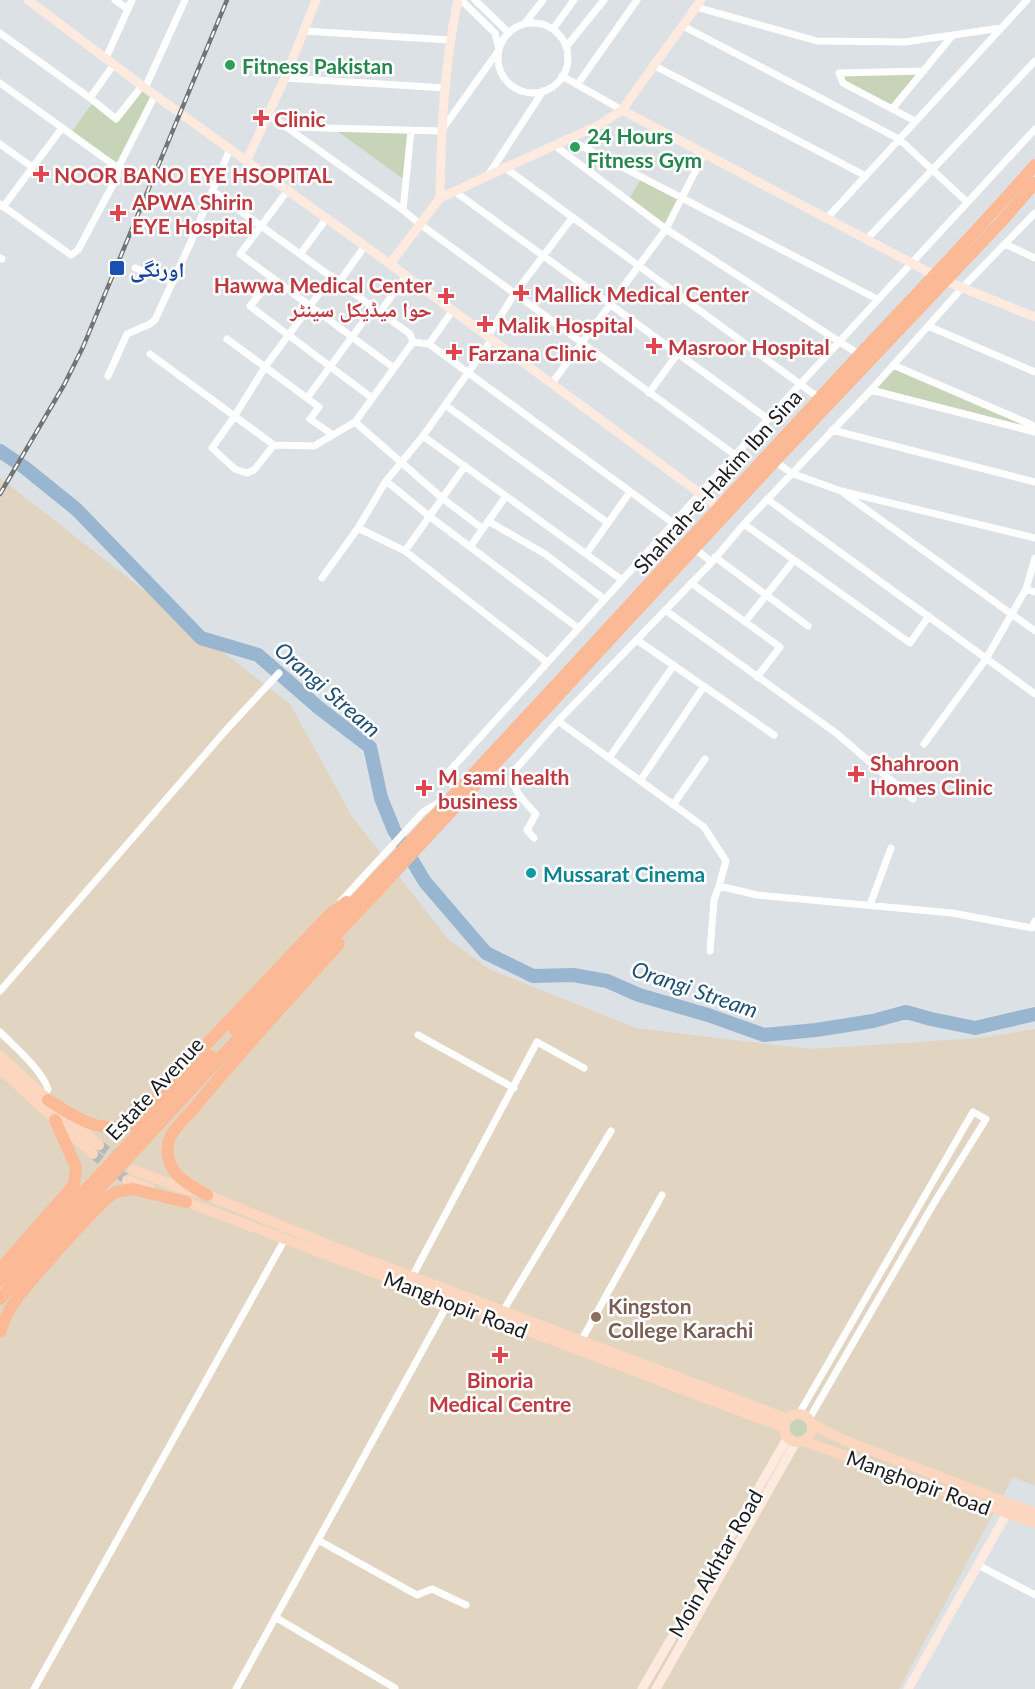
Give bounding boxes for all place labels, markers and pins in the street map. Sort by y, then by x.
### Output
place label: Fitness Pakistan [242,53,393,78]
marker: Fitness Pakistan [223,58,237,72]
place label: Clinic [274,106,326,131]
marker: Clinic [252,109,270,127]
place label: 24 Hours Fitness Gym [587,123,702,172]
marker: 24 Hours Fitness Gym [568,140,582,154]
place label: NOOR BANO EYE HSOPITAL [54,162,333,187]
marker: NOOR BANO EYE HSOPITAL [32,165,50,183]
place label: APWA Shirin EYE Hospital [131,189,253,238]
marker: APWA Shirin EYE Hospital [109,204,127,222]
place label: اورنگی [130,256,184,283]
marker: اورنگی [108,259,126,277]
place label: Hawwa Medical Center حوا میڈیکل سینٹر [214,272,432,323]
place label: Mallick Medical Center [534,281,749,306]
marker: Mallick Medical Center [512,284,530,302]
marker: Hawwa Medical Center حوا میڈیکل سینٹر [437,287,455,305]
place label: Malik Hospital [498,312,633,337]
marker: Malik Hospital [476,315,494,333]
place label: Masroor Hospital [668,334,830,359]
marker: Masroor Hospital [645,337,663,355]
place label: Farzana Clinic [468,340,597,365]
marker: Farzana Clinic [445,343,463,361]
place label: Shahroon Homes Clinic [870,750,993,799]
place label: M sami health business [438,764,569,813]
marker: Shahroon Homes Clinic [847,765,865,783]
marker: M sami health business [415,779,433,797]
place label: Mussarat Cinema [543,861,705,886]
marker: Mussarat Cinema [524,866,538,880]
place label: Kingston College Karachi [608,1293,753,1342]
marker: Kingston College Karachi [589,1310,603,1324]
marker: Binoria Medical Centre [491,1346,509,1364]
place label: Binoria Medical Centre [429,1367,571,1416]

